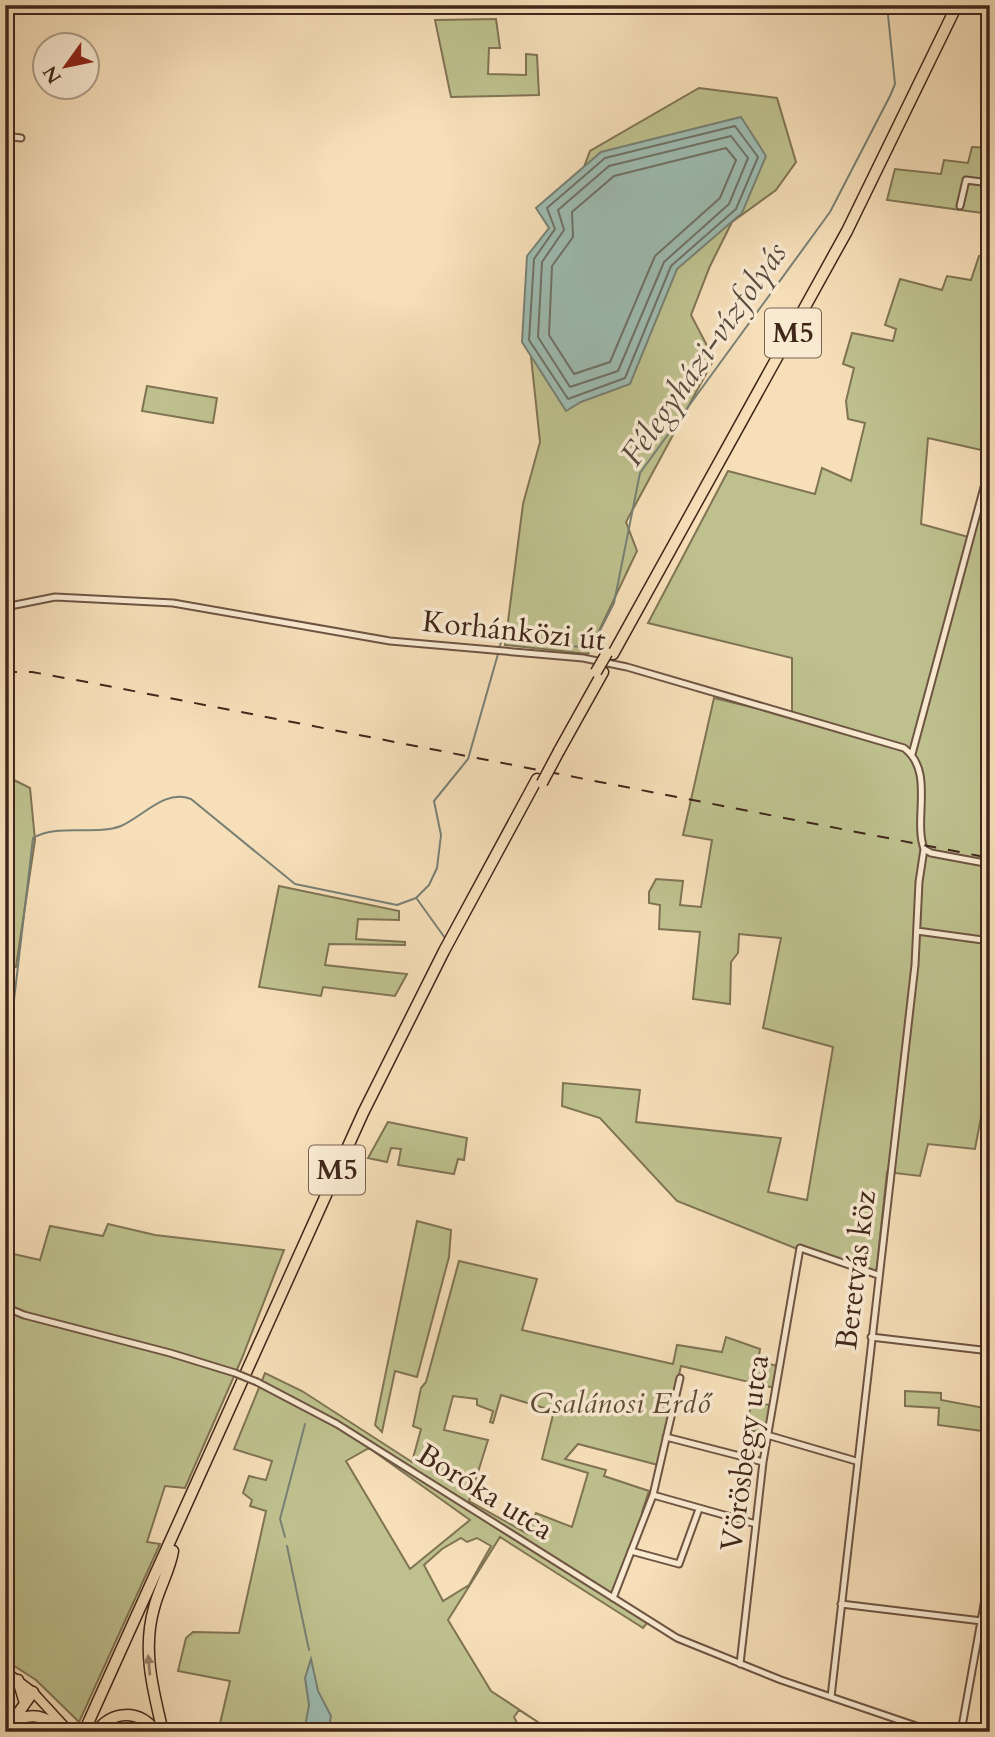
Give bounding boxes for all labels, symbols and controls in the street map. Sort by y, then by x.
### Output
north arrow [32,32,102,102]
text: N [37,60,68,89]
water label: Félegyházi-vízfolyás [610,233,798,475]
road number: M5 [765,308,821,358]
street label: Korhánközi út [420,601,608,661]
road number: M5 [309,1146,365,1194]
street label: Beretvás köz [826,1188,886,1352]
street label: Vörösbegy utca [711,1352,779,1554]
park label: Csalánosi Erdő [530,1383,713,1424]
street label: Boróka utca [409,1434,561,1550]
one-way arrow [143,1654,154,1676]

